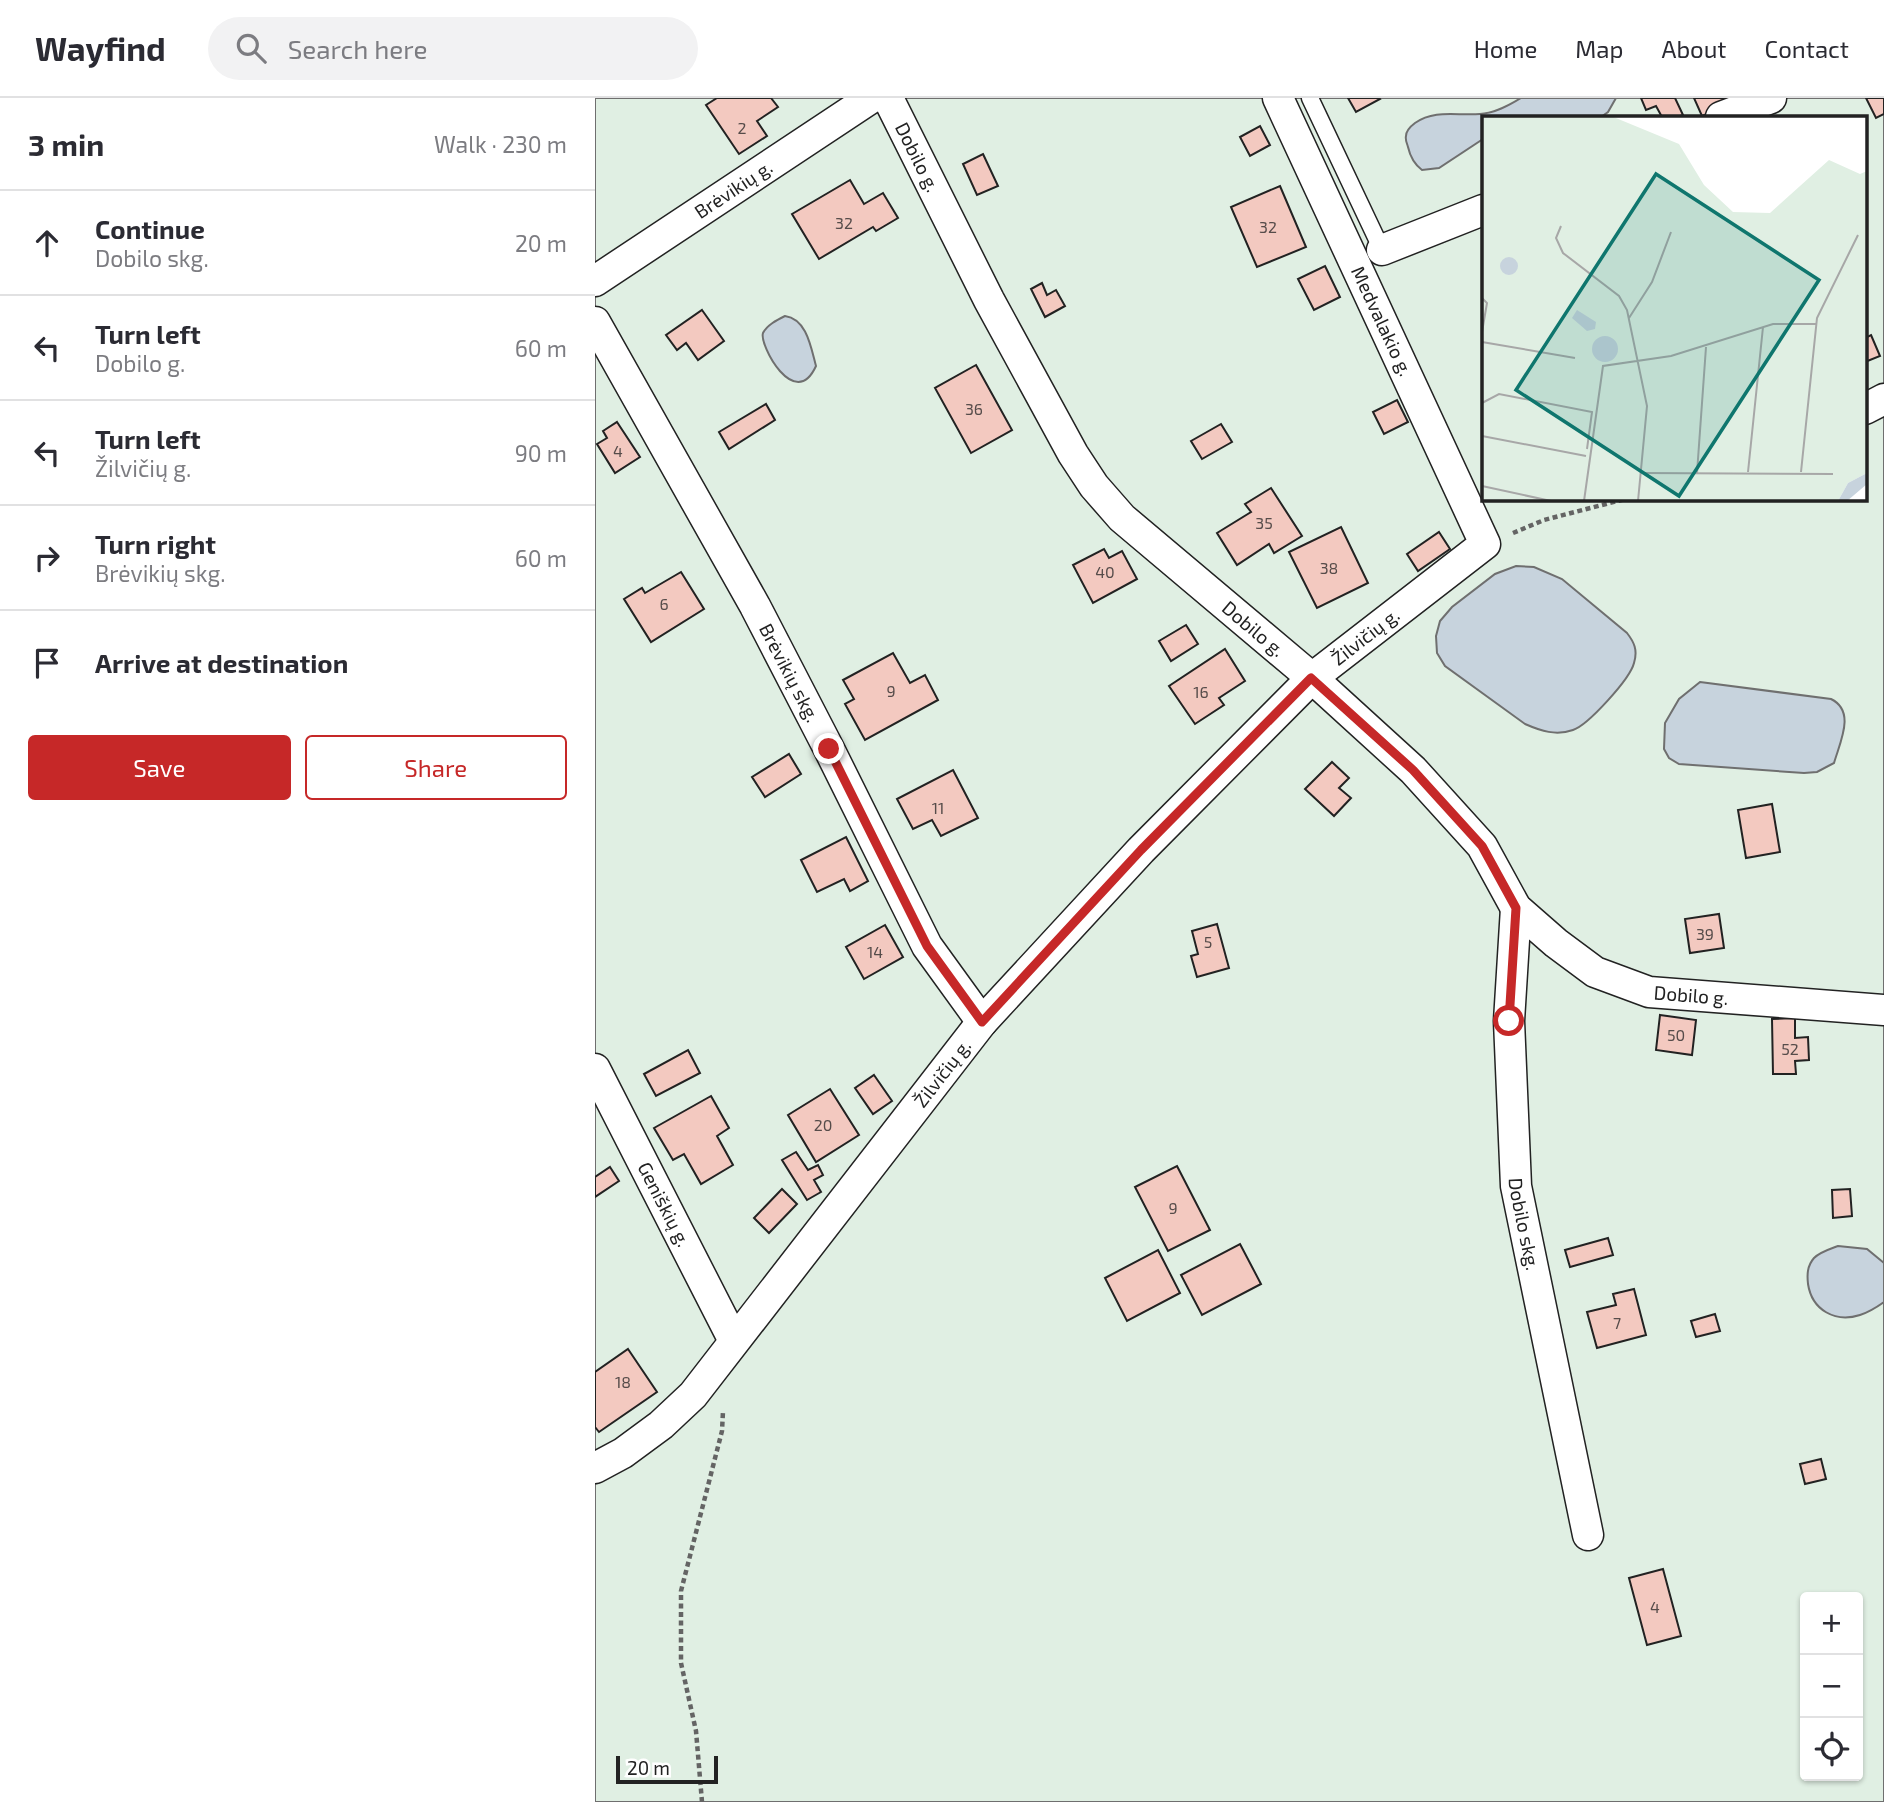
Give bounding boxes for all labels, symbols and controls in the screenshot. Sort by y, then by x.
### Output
search box [208,17,698,80]
text: Wayfind [35,28,166,68]
icon: search [232,29,270,67]
text: Search here [288,33,427,64]
text: Home [1474,34,1537,63]
text: Map [1575,34,1623,63]
text: About [1661,34,1727,63]
text: Contact [1765,34,1849,63]
inset map [1482,116,1867,500]
house number: 2 [738,118,747,137]
street label: Dobilo g. [891,118,945,195]
text: 3 min [28,126,104,162]
text: Walk · 230 m [434,130,567,158]
street label: Brėvikių g. [690,155,776,223]
text: Continue [95,213,205,244]
house number: 32 [835,213,853,232]
house number: 32 [1259,217,1277,236]
icon: ahead [28,224,66,262]
text: 20 m [515,229,567,257]
text: Dobilo skg. [95,244,209,272]
street label: Medvalakio g. [1347,262,1418,379]
text: Turn left [95,318,201,349]
icon: left [28,329,66,367]
text: 60 m [515,334,567,362]
text: Dobilo g. [95,349,185,377]
house number: 36 [965,399,983,418]
text: Turn left [95,423,201,454]
icon: left [28,434,66,472]
text: 90 m [515,439,567,467]
house number: 4 [613,441,623,460]
text: Žilvičių g. [95,454,191,482]
house number: 35 [1255,513,1273,532]
text: Turn right [95,528,216,559]
icon: right [28,539,66,577]
text: 60 m [515,544,567,572]
house number: 38 [1320,558,1338,577]
text: Brėvikių skg. [95,559,226,587]
house number: 40 [1095,562,1115,581]
house number: 6 [659,594,669,613]
street label: Dobilo g. [1218,596,1290,661]
street label: Žilvičių g. [1327,603,1404,670]
street label: Brėvikių skg. [755,619,825,726]
icon: arrive [28,644,66,682]
text: Arrive at destination [95,647,348,678]
house number: 9 [886,681,896,700]
house number: 16 [1193,682,1209,701]
route end [813,733,844,764]
button: Save [28,735,291,800]
button: Share [305,735,567,800]
house number: 11 [932,798,944,817]
house number: 39 [1696,924,1714,943]
house number: 5 [1204,932,1212,951]
house number: 14 [867,942,883,961]
street label: Dobilo g. [1653,980,1729,1009]
route start [1493,1005,1524,1036]
house number: 50 [1667,1025,1685,1044]
street label: Žilvičių g. [909,1034,975,1111]
house number: 52 [1781,1039,1799,1058]
house number: 20 [814,1115,832,1134]
street label: Geniškių g. [633,1158,696,1250]
street label: Dobilo skg. [1505,1177,1545,1272]
house number: 9 [1168,1198,1178,1217]
house number: 7 [1613,1313,1621,1332]
house number: 18 [615,1372,631,1391]
map controls [1800,1592,1863,1781]
button: + [1800,1592,1863,1655]
house number: 4 [1650,1597,1660,1616]
button: − [1800,1655,1863,1718]
button: locate [1800,1718,1863,1781]
scale bar [616,1753,717,1785]
text: 20 m [627,1756,670,1779]

